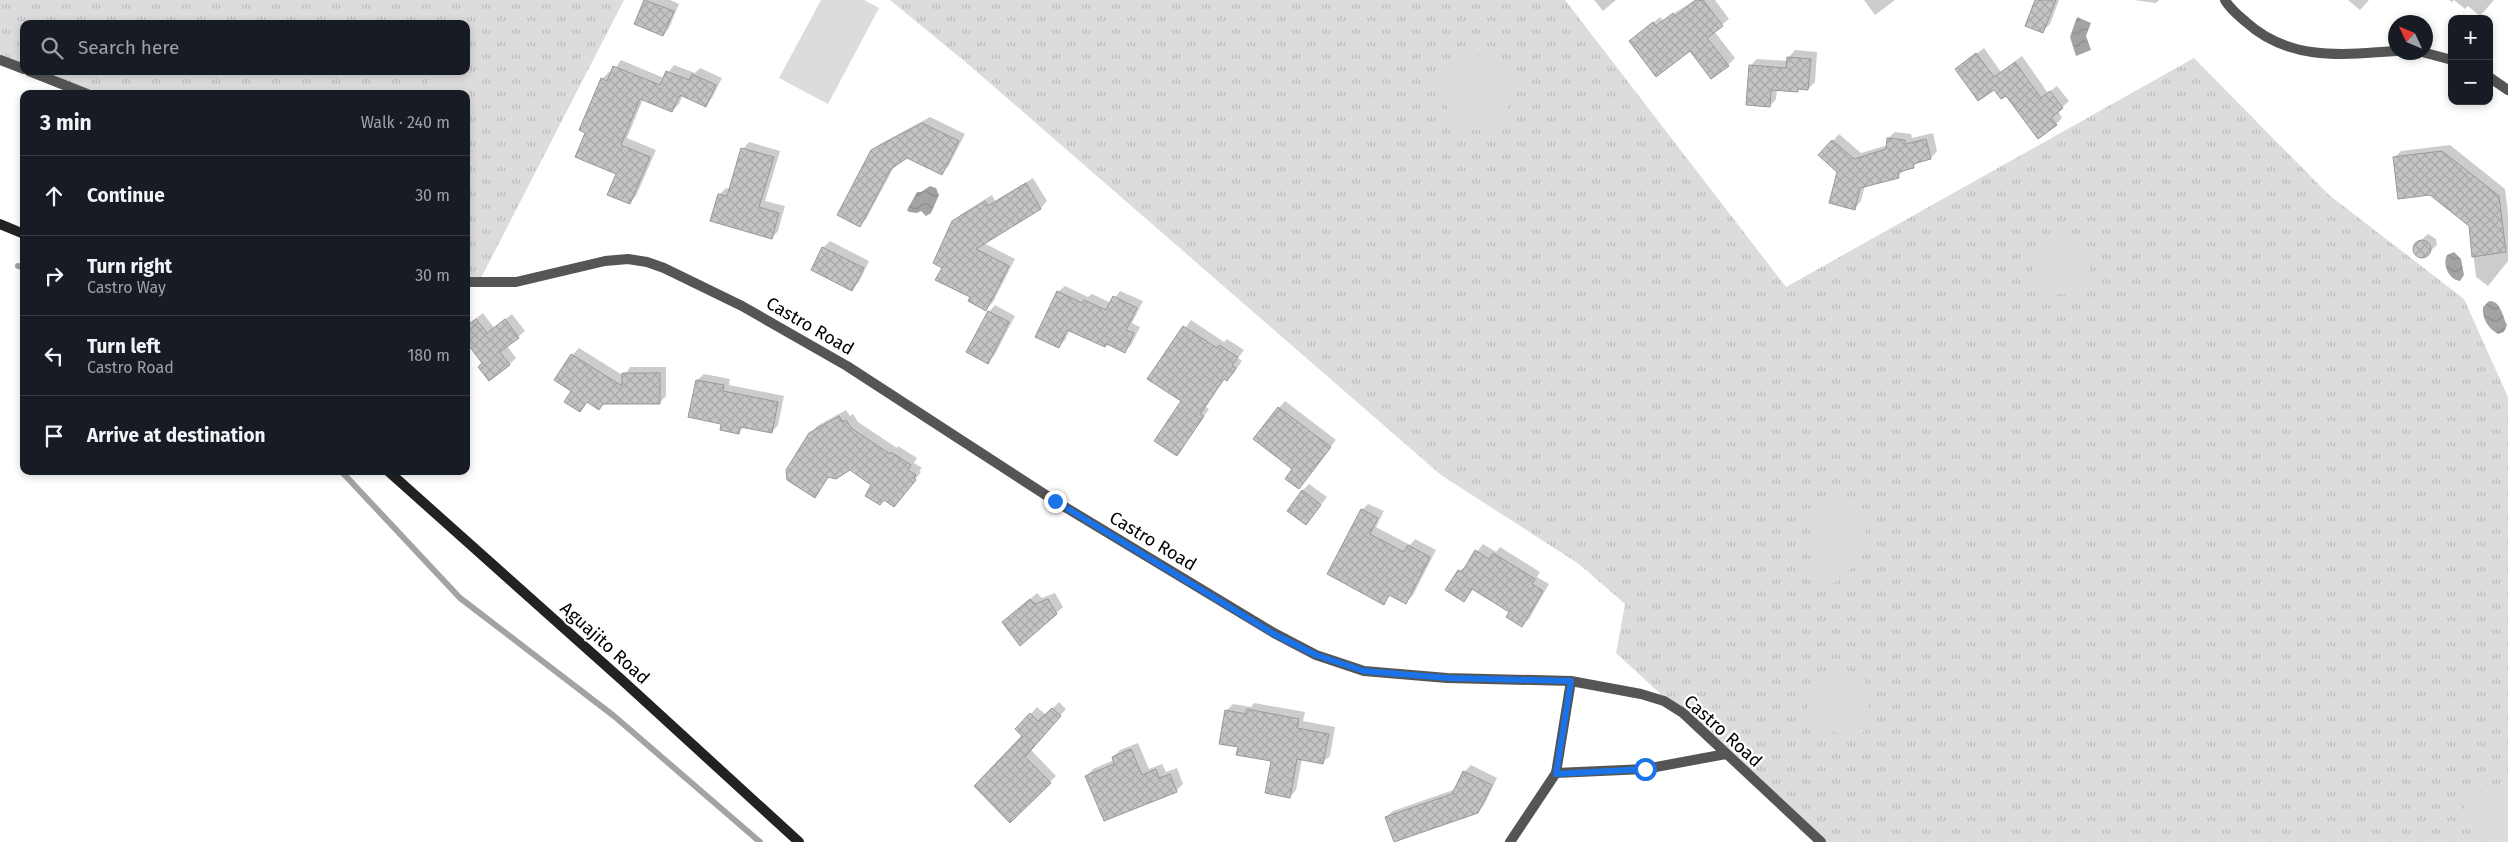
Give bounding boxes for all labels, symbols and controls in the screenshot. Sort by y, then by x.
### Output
north arrow [2388,15,2433,60]
map controls [2448,15,2493,105]
button: + [2448,15,2493,60]
search box [20,20,470,75]
icon: search [38,34,66,62]
text: Search here [78,36,179,59]
button: − [2448,60,2493,105]
text: 3 min [40,110,92,136]
text: Walk · 240 m [361,113,450,132]
icon: ahead [40,182,68,210]
text: Continue [87,184,165,207]
text: 30 m [415,186,450,205]
text: Turn right [87,255,172,278]
icon: right [40,262,68,290]
text: 30 m [415,266,450,285]
text: Castro Way [87,278,166,297]
street label: Castro Road [762,292,858,360]
text: Turn left [87,335,161,358]
icon: left [40,342,68,370]
text: 180 m [407,346,450,365]
text: Castro Road [87,358,174,377]
icon: arrive [40,422,68,450]
text: Arrive at destination [87,424,266,447]
route end [1044,490,1067,513]
street label: Castro Road [1105,506,1201,576]
street label: Aguajito Road [556,597,654,689]
street label: Castro Road [1679,690,1767,772]
route start [1634,758,1657,781]

